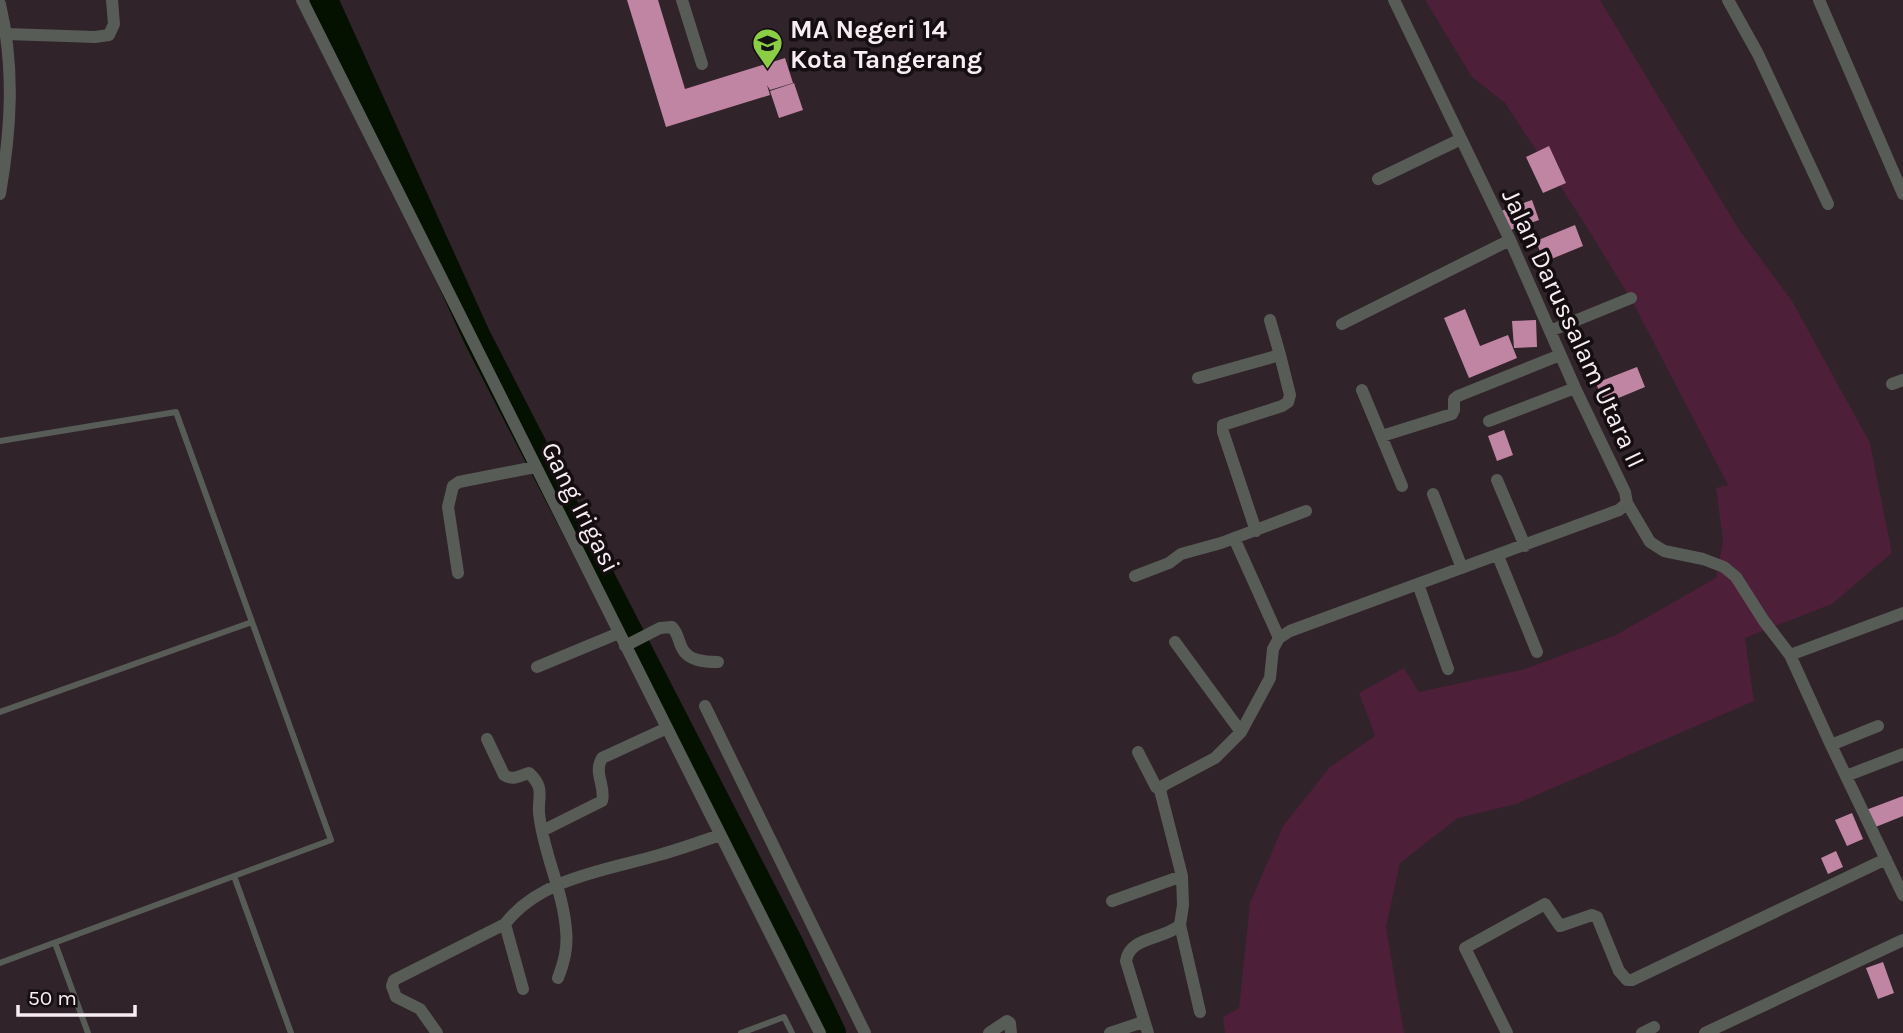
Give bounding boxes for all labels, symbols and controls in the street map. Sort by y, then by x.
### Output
place label: MA Negeri 14 Kota Tangerang [790,14,982,75]
school or university icon: MA Negeri 14 Kota Tangerang [750,27,784,71]
street label: Jalan Darussalam Utara II [1495,184,1652,473]
street label: Gang Irigasi [534,437,627,578]
scale bar [18,974,135,1018]
text: 50 m [28,986,77,1010]

